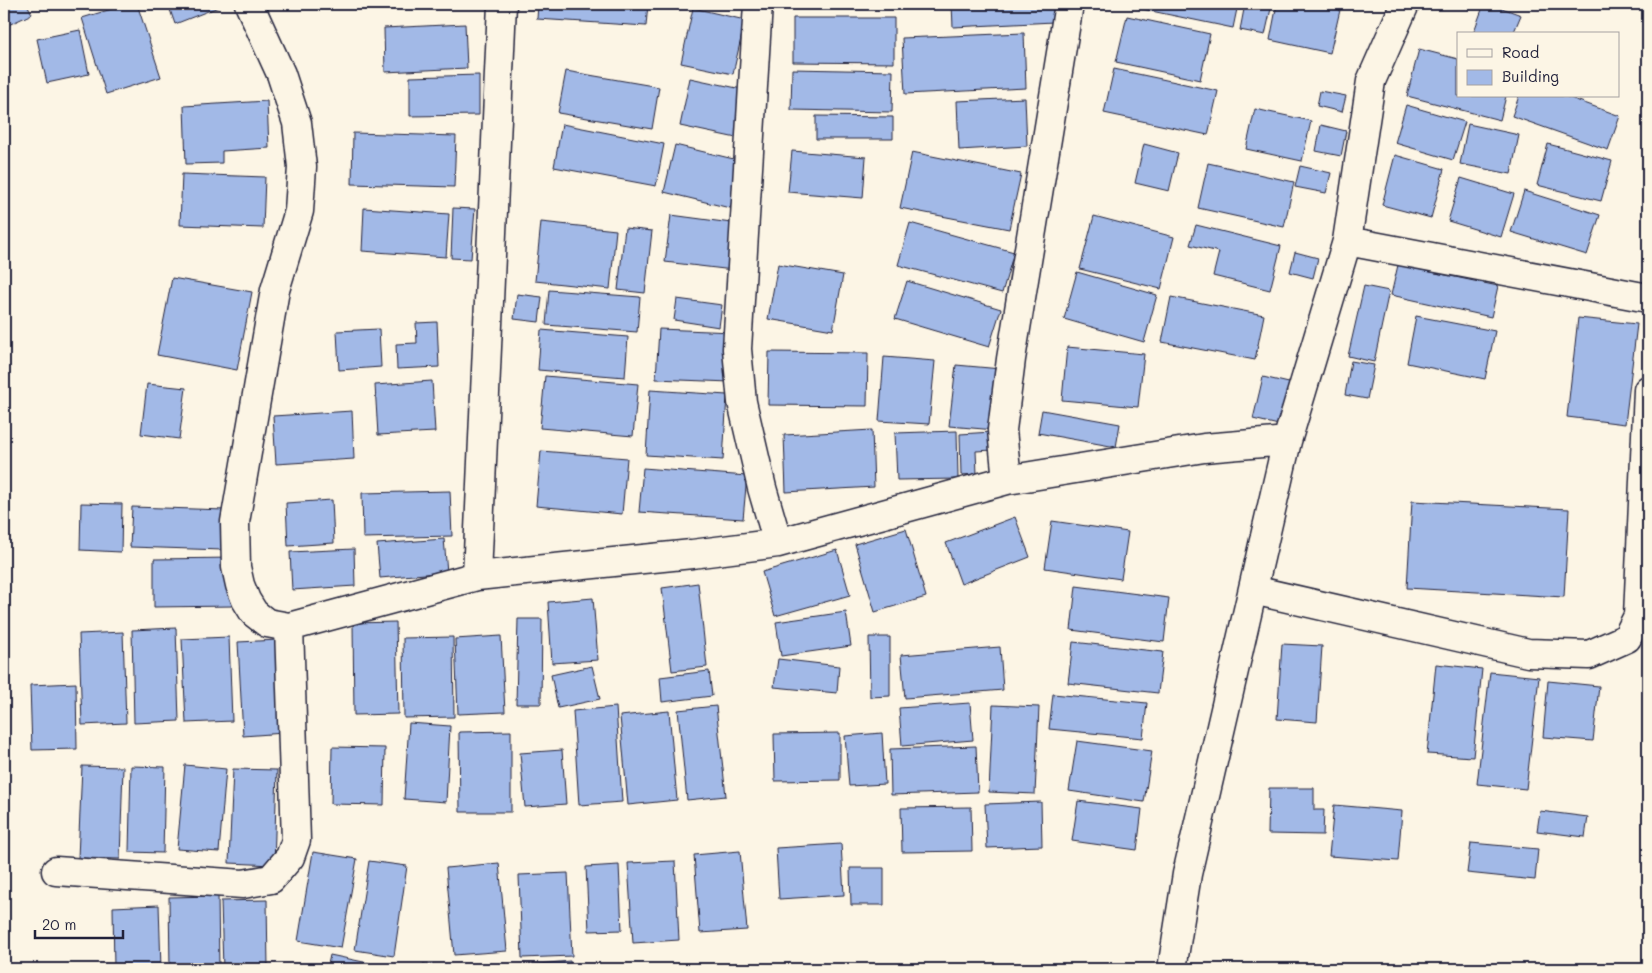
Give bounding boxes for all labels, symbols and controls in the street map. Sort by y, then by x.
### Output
legend [1457,32,1620,98]
text: Road [1502,42,1539,62]
text: Building [1502,66,1559,86]
scale bar [35,908,122,940]
text: 20 m [42,914,76,934]

